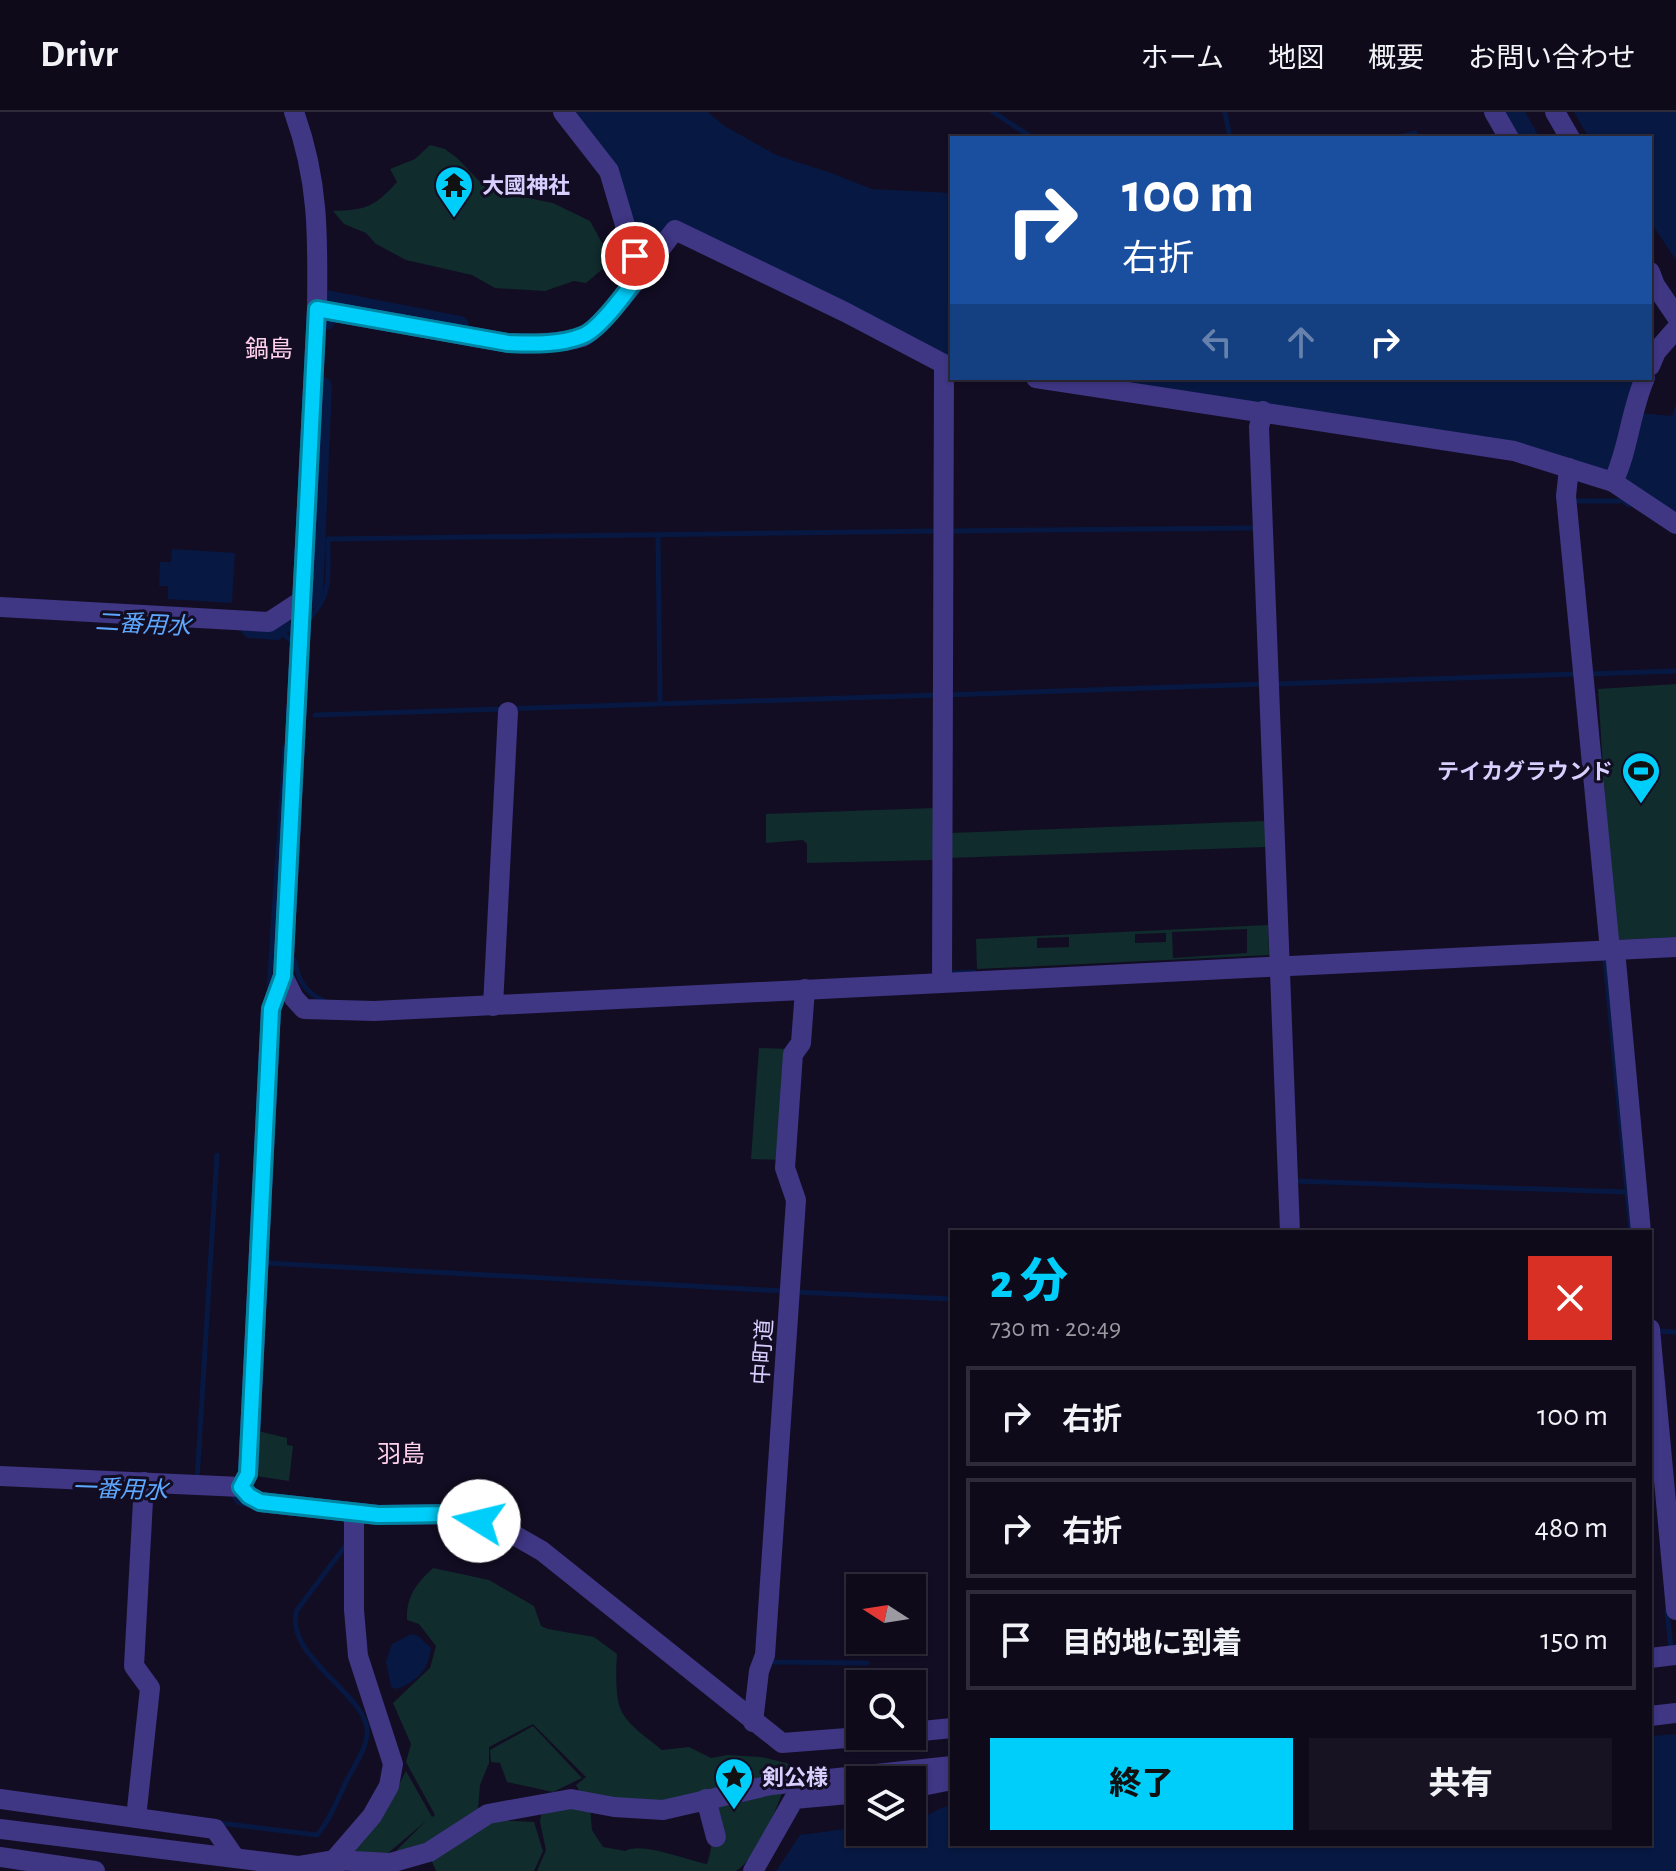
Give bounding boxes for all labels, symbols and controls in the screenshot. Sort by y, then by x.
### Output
text: Drivr [40,36,118,74]
text: ホーム [1141,45,1224,73]
text: 地図 [1268,45,1324,73]
text: 概要 [1368,45,1424,73]
text: お問い合わせ [1468,45,1636,73]
temple icon: 大國神社 [433,164,475,219]
text: 100 m [1122,166,1254,222]
icon: right [990,168,1094,272]
place label: 大國神社 [482,174,570,197]
pin [601,222,669,290]
icon: arrive [613,234,657,278]
text: 右折 [1122,241,1194,277]
icon: left [1195,320,1239,364]
icon: ahead [1279,320,1323,364]
icon: right [1363,320,1407,364]
district label: 鍋島 [245,336,293,362]
water label: 二番用水 [94,609,195,640]
sports icon: テイカグラウンド [1620,750,1662,805]
place label: テイカグラウンド [1437,759,1613,783]
button: close [1528,1256,1612,1340]
text: 2 分 [990,1259,1068,1307]
text: 730 m · 20:49 [990,1315,1121,1341]
street label: 中町道 [749,1318,776,1386]
icon: right [994,1394,1038,1438]
text: 100 m [1537,1401,1608,1431]
text: 右折 [1062,1405,1122,1435]
district label: 羽島 [377,1441,425,1467]
water label: 一番用水 [72,1474,171,1504]
position arrow [437,1479,521,1563]
icon: right [994,1506,1038,1550]
text: 480 m [1535,1513,1608,1543]
text: 右折 [1062,1517,1122,1547]
north arrow [846,1574,926,1654]
map controls [846,1574,926,1846]
icon: arrive [994,1618,1038,1662]
text: 150 m [1540,1625,1608,1655]
text: 目的地に到着 [1062,1629,1242,1659]
button: search [846,1670,926,1750]
button: 終了 [990,1738,1293,1830]
button: 共有 [1309,1738,1612,1830]
place icon: 剣公様 [713,1756,755,1811]
place label: 剣公様 [762,1766,828,1789]
button: layers [846,1766,926,1846]

